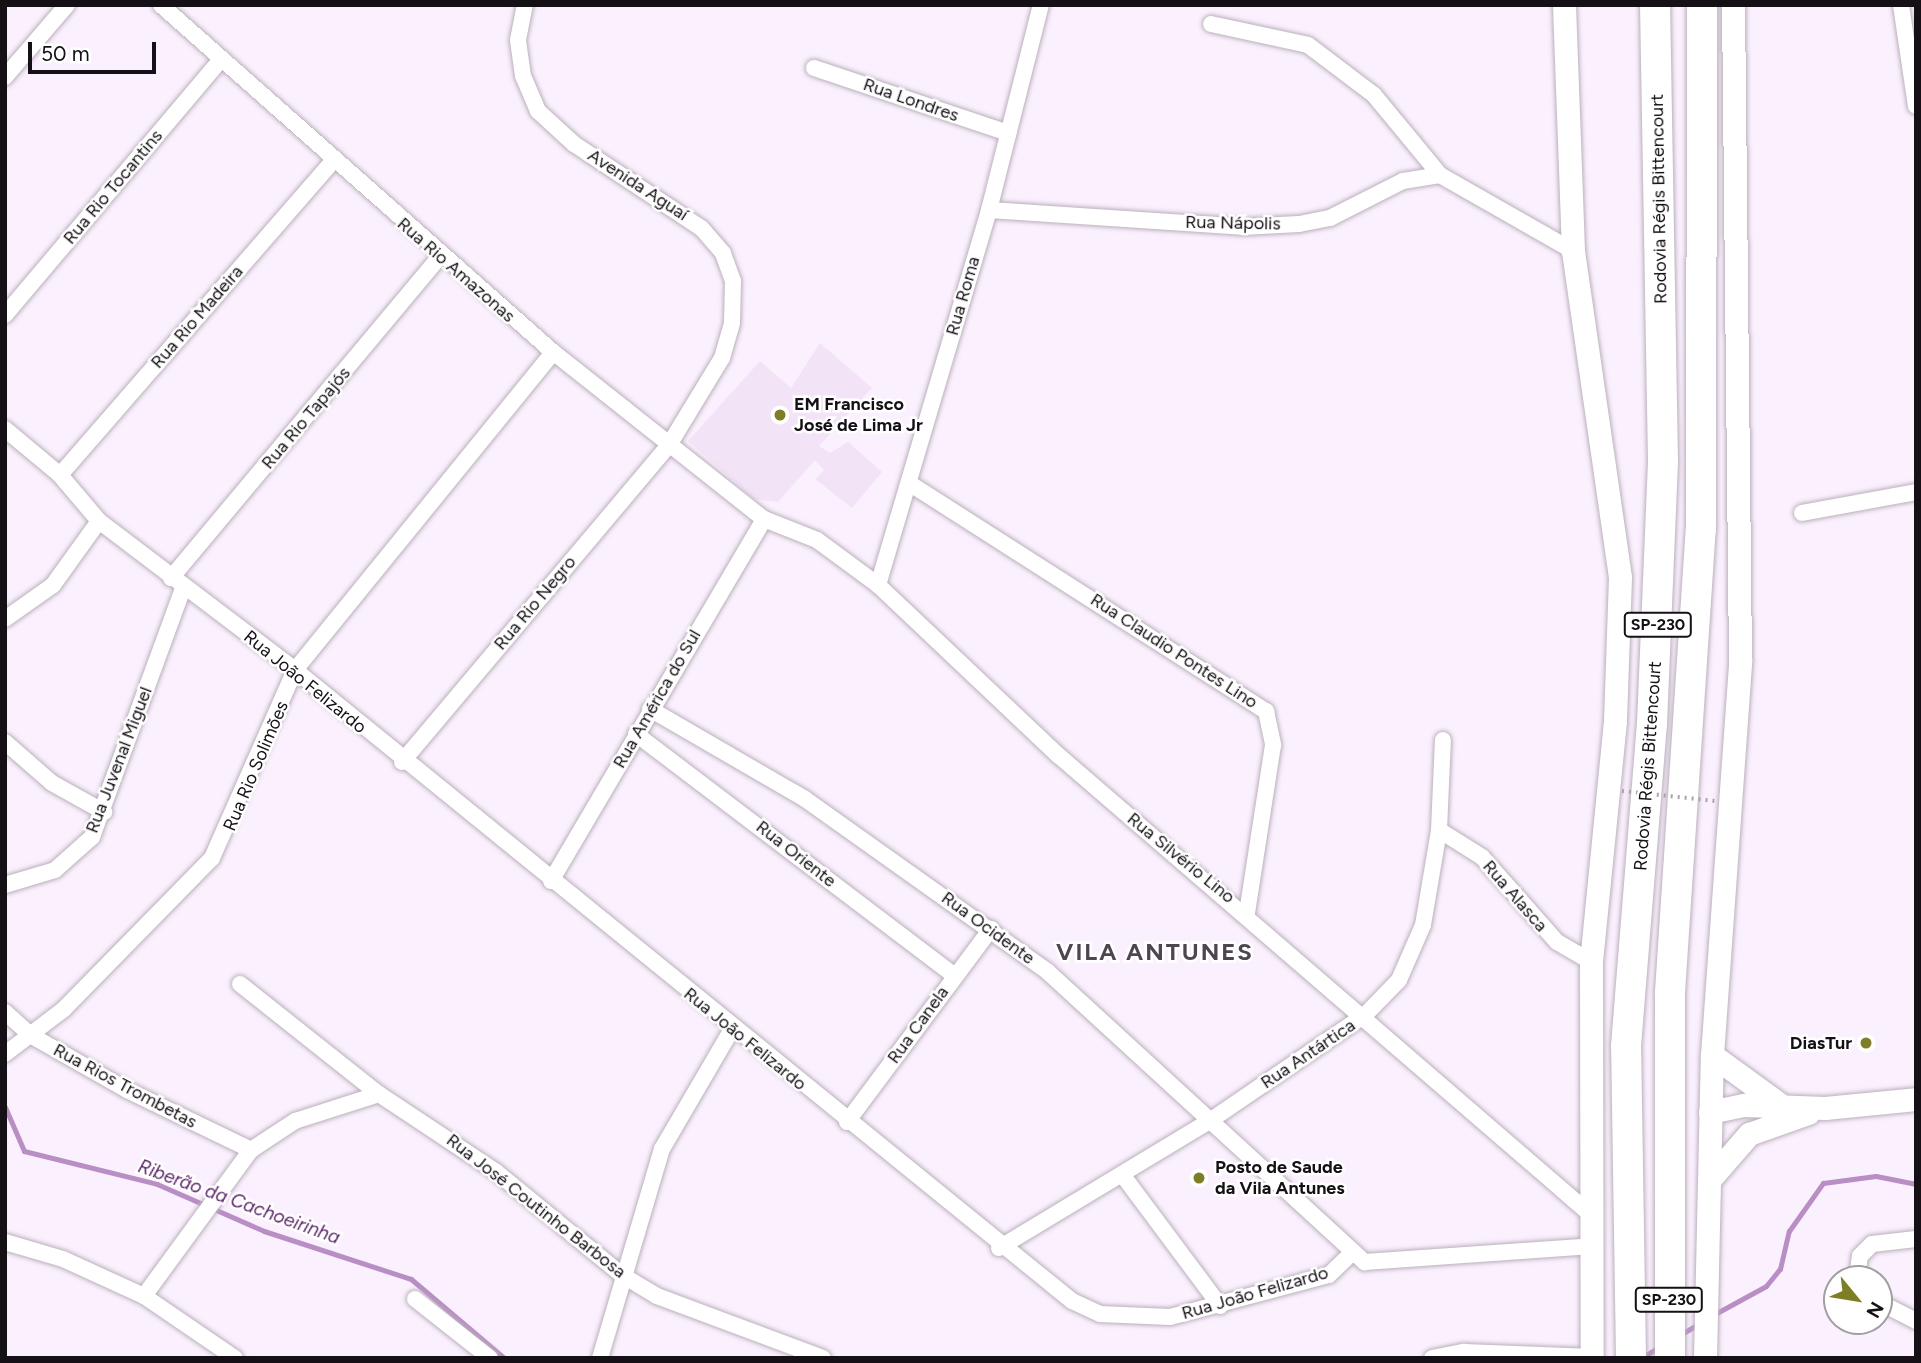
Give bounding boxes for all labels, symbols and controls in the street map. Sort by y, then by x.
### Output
scale bar [32,28,159,72]
text: 50 m [41,41,90,66]
street label: Rua Londres [860,74,962,126]
street label: Rodovia Régis Bittencourt [1646,94,1672,304]
street label: Rua Rio Tocantins [59,125,167,249]
street label: Avenida Aguaí [584,145,692,225]
street label: Rua Nápolis [1185,211,1281,235]
street label: Rua Rio Amazonas [393,213,519,327]
street label: Rua Roma [941,254,985,338]
street label: Rua Rio Madeira [146,261,248,373]
street label: Rua Rio Tapajós [257,363,355,473]
place label: EM Francisco José de Lima Jr [794,394,923,436]
marker: EM Francisco José de Lima Jr [772,407,788,423]
street label: Rua Rio Negro [489,552,581,654]
street label: Rua Claudio Pontes Lino [1086,589,1262,713]
road number: SP-230 [1623,612,1693,638]
street label: Rua João Felizardo [239,626,371,738]
street label: Rua América do Sul [609,626,705,772]
street label: Rodovia Régis Bittencourt [1630,660,1666,872]
street label: Rua Juvenal Miguel [81,684,157,836]
street label: Rua Rio Solimões [219,698,293,834]
street label: Rua Silvério Lino [1123,808,1239,908]
street label: Rua Oriente [752,816,840,892]
street label: Rua Alasca [1478,856,1552,936]
street label: Rua Ocidente [937,887,1039,969]
district label: VILA ANTUNES [1058,938,1252,966]
street label: Rua Canela [883,982,953,1068]
street label: Rua João Felizardo [679,983,811,1095]
street label: Rua Antártica [1257,1015,1359,1093]
place label: DiasTur [1790,1032,1852,1054]
marker: DiasTur [1858,1035,1874,1051]
street label: Rua Rios Trombetas [50,1039,200,1133]
street label: Rua José Coutinho Barbosa [442,1129,630,1283]
water label: Riberão da Cachoeirinha [135,1155,343,1249]
place label: Posto de Saude da Vila Antunes [1215,1157,1345,1200]
marker: Posto de Saude da Vila Antunes [1189,1168,1209,1188]
street label: Rua João Felizardo [1179,1262,1331,1324]
north arrow [1823,1265,1893,1335]
road number: SP-230 [1634,1288,1704,1312]
text: N [1861,1298,1889,1322]

